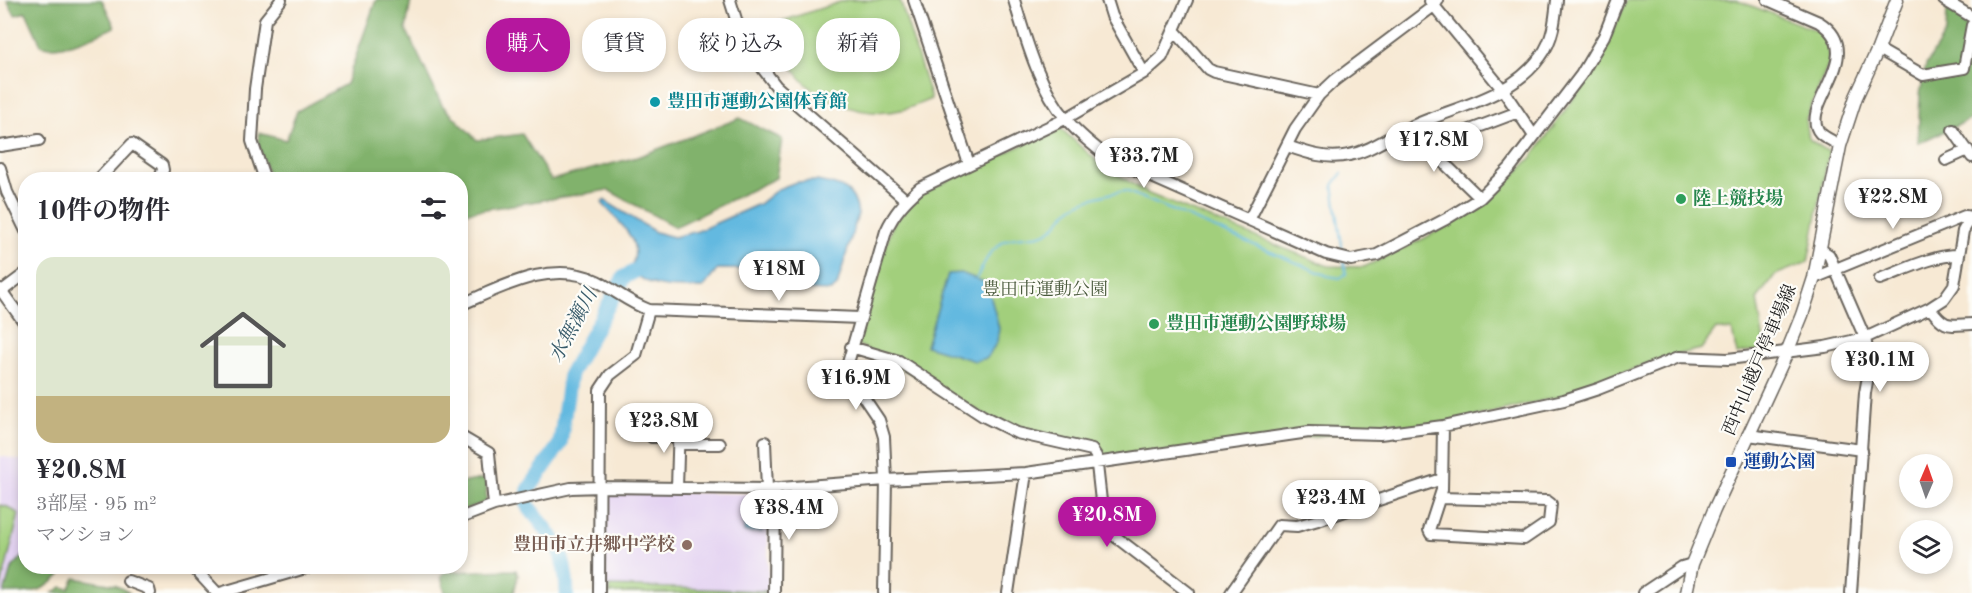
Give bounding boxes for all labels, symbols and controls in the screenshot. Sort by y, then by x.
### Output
chip: 購入 [486,18,570,72]
chip: 賃貸 [582,18,666,72]
chip: 絞り込み [678,18,804,72]
chip: 新着 [816,18,900,72]
place label: 豊田市運動公園体育館 [667,91,847,111]
marker: 豊田市運動公園体育館 [648,95,662,109]
pin: ¥17.8M [1385,122,1483,173]
text: ¥17.8M [1399,131,1469,151]
pin: ¥33.7M [1095,138,1193,189]
text: ¥33.7M [1109,147,1179,167]
pin: ¥22.8M [1844,179,1942,230]
place label: 陸上競技場 [1693,188,1783,208]
text: ¥22.8M [1858,188,1928,208]
icon: filters [417,192,450,225]
marker: 陸上競技場 [1674,192,1688,206]
text: 10件の物件 [36,199,170,225]
pin: ¥18M [743,251,815,302]
text: ¥18M [753,260,805,280]
park label: 豊田市運動公園 [982,279,1108,299]
street label: 西中山越戸停車場線 [1718,281,1800,438]
water label: 水無瀬川 [545,283,603,366]
icon: home [189,296,297,404]
place label: 豊田市運動公園野球場 [1166,313,1346,333]
marker: 豊田市運動公園野球場 [1147,317,1161,331]
pin: ¥30.1M [1831,342,1929,393]
text: ¥30.1M [1845,351,1915,371]
pin: ¥16.9M [807,360,905,411]
text: ¥16.9M [821,369,891,389]
pin: ¥23.8M [615,403,713,454]
text: ¥23.8M [629,412,699,432]
place label: 運動公園 [1743,451,1815,471]
north arrow [1899,454,1953,508]
map controls [1899,454,1953,574]
marker: 運動公園 [1724,455,1738,469]
text: ¥20.8M [36,458,127,484]
pin: ¥23.4M [1282,480,1380,531]
text: ¥23.4M [1296,489,1366,509]
pin: ¥38.4M [740,490,838,541]
text: 3部屋 · 95 m² [36,495,157,515]
pin: ¥20.8M [1058,497,1156,548]
text: ¥38.4M [754,499,824,519]
text: ¥20.8M [1072,506,1142,526]
button: layers [1899,520,1953,574]
text: マンション [36,526,135,546]
place label: 豊田市立井郷中学校 [513,534,675,554]
marker: 豊田市立井郷中学校 [680,538,694,552]

